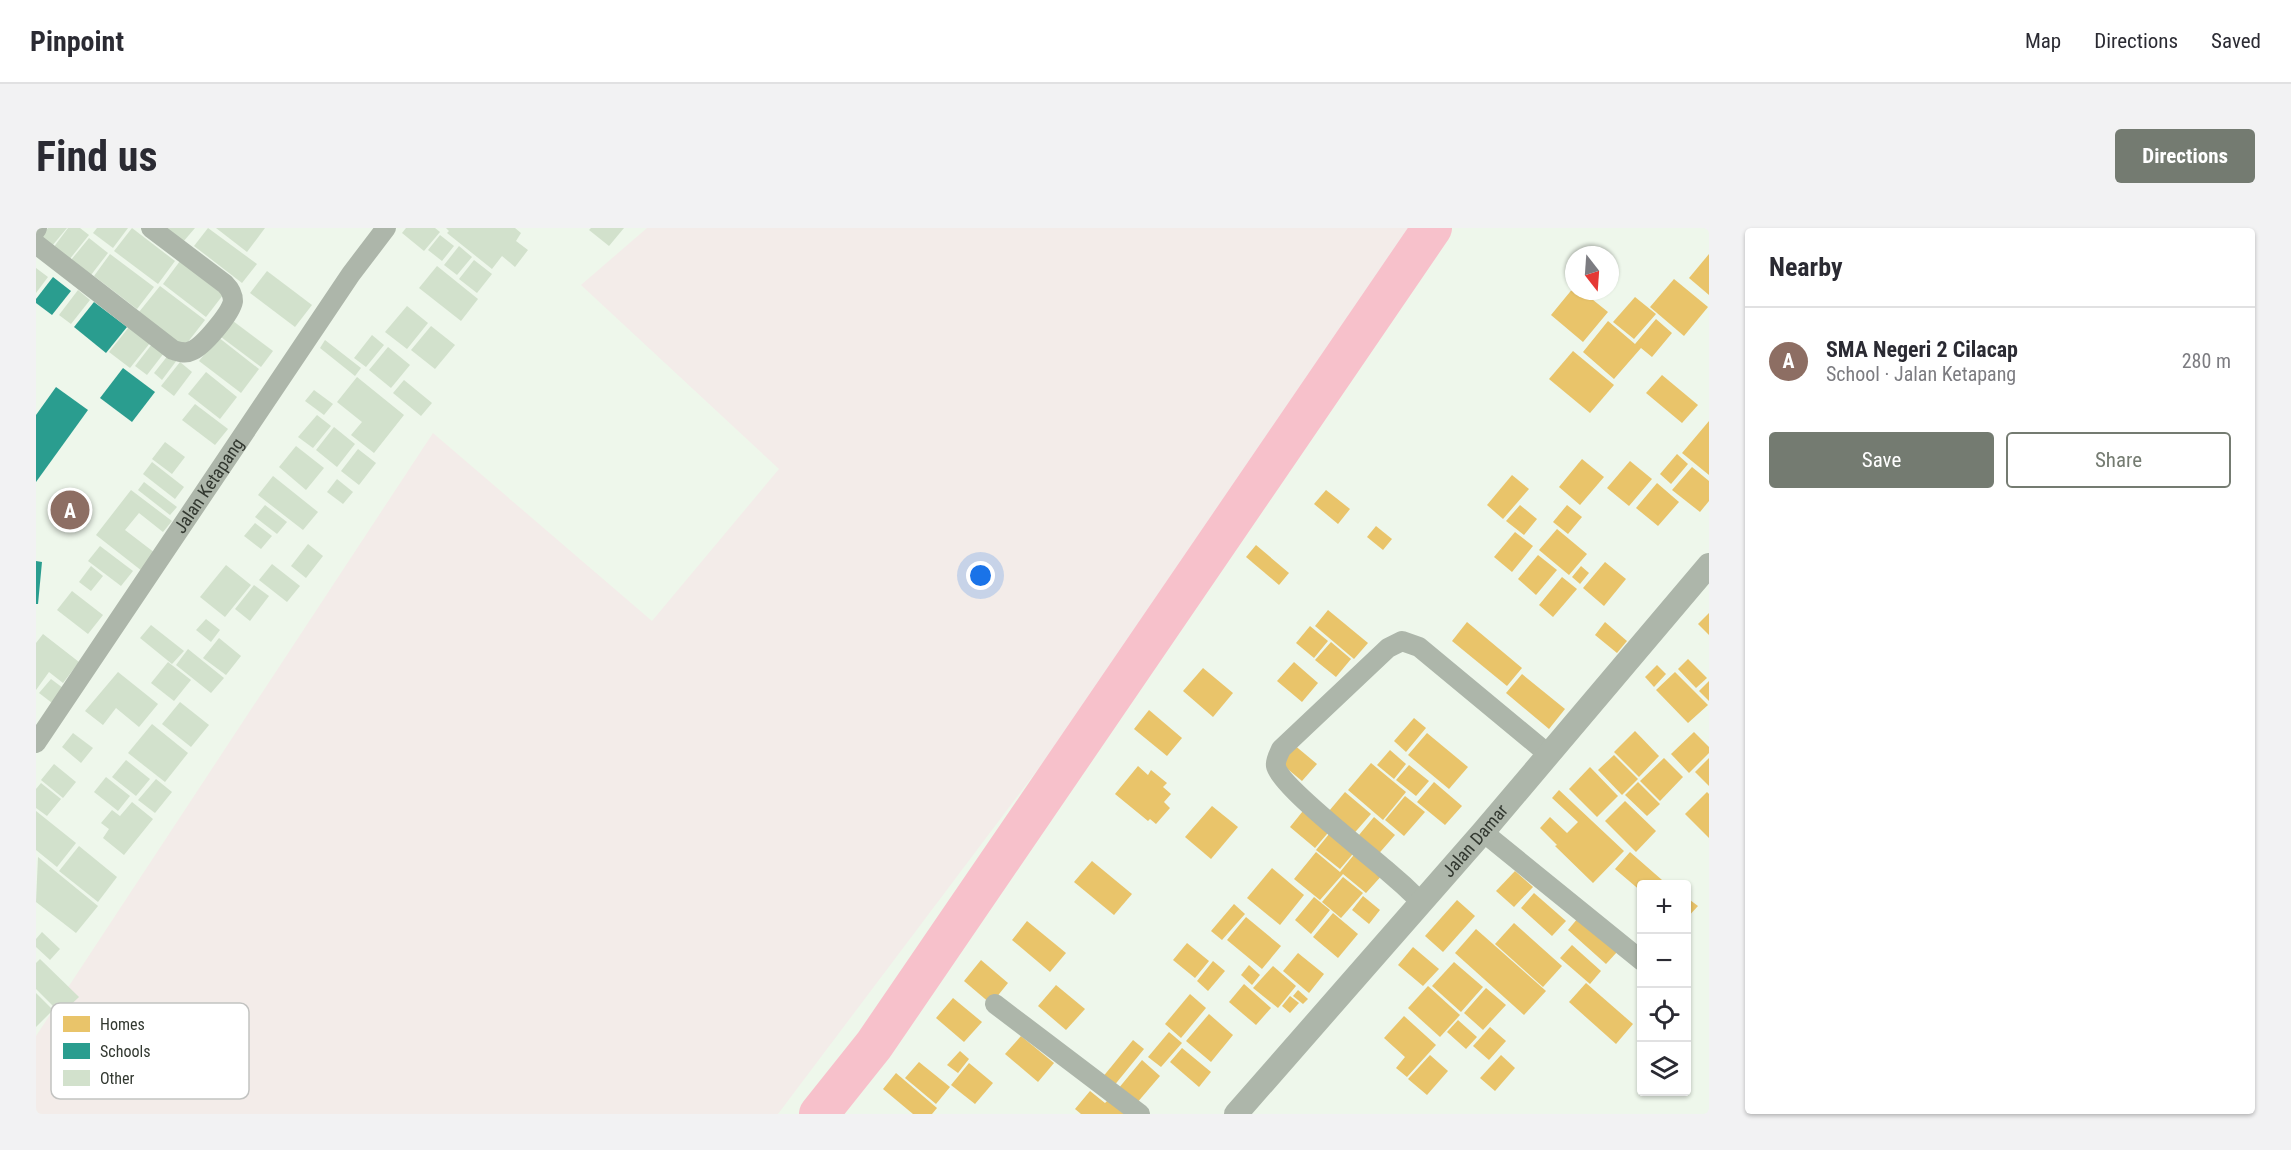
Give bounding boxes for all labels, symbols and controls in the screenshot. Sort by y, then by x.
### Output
text: Pinpoint [30,25,124,58]
text: Map [2025,29,2061,53]
text: Directions [2094,29,2178,53]
text: Saved [2211,29,2261,53]
button: Directions [2115,129,2255,183]
text: Find us [36,132,157,181]
north arrow [1565,246,1619,300]
text: Nearby [1769,252,1843,282]
text: SMA Negeri 2 Cilacap [1826,337,2018,362]
text: A [1783,349,1794,373]
text: 280 m [2182,349,2231,373]
text: School · Jalan Ketapang [1826,362,2016,386]
button: Save [1769,432,1994,488]
button: Share [2006,432,2231,488]
street label: Jalan Ketapang [169,434,248,537]
pin: A [51,488,90,532]
your location [966,561,995,590]
street label: Jalan Damar [1437,799,1512,881]
map controls [1637,880,1691,1096]
button: + [1637,880,1691,934]
button: − [1637,934,1691,988]
button: locate [1637,988,1691,1042]
legend [51,1003,249,1099]
text: Homes [100,1015,145,1034]
text: Schools [100,1042,150,1061]
button: layers [1637,1042,1691,1096]
text: Other [100,1069,135,1088]

